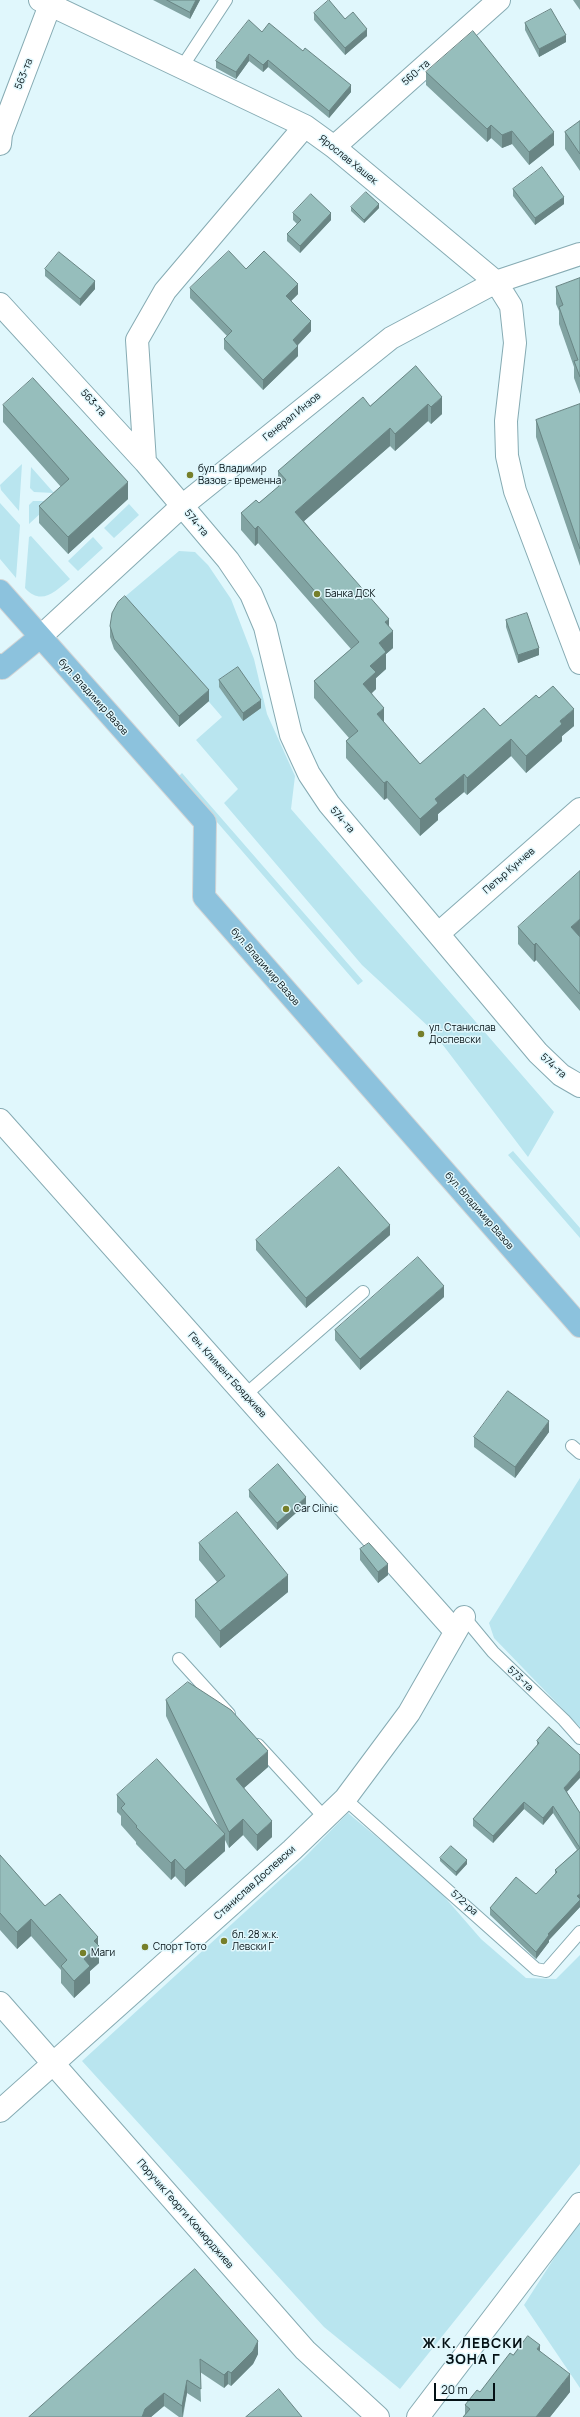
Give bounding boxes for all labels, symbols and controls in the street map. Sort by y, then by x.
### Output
street label: 563-та [13,57,35,91]
street label: 560-та [400,58,432,88]
street label: Ярослав Хашек [316,133,380,187]
street label: 563-та [78,387,108,419]
street label: Генерал Инзов [261,390,323,444]
place label: бул. Владимир Вазов - временна [198,463,281,486]
marker: бул. Владимир Вазов - временна [185,470,195,480]
street label: 574-та [181,507,211,539]
place label: Банка ДСК [325,588,375,600]
marker: Банка ДСК [312,589,322,599]
street label: бул. Владимир Вазов [56,656,130,738]
street label: 574-та [327,804,357,836]
street label: Петър Кунчев [481,845,537,897]
street label: бул. Владимир Вазов [228,926,302,1008]
place label: ул. Станислав Доспевски [429,1022,496,1046]
marker: ул. Станислав Доспевски [416,1029,426,1039]
street label: 574-та [537,1051,569,1081]
street label: бул. Владимир Вазов [442,1170,516,1252]
street label: Ген. Климент Бояджиев [185,1330,269,1420]
place label: Car Clinic [294,1503,338,1515]
marker: Car Clinic [281,1504,291,1514]
street label: 573-та [505,1664,535,1694]
street label: Станислав Доспевски [212,1843,298,1923]
street label: 572-ра [448,1888,480,1918]
place label: бл. 28 ж.к. Левски Г [232,1929,279,1952]
marker: бл. 28 ж.к. Левски Г [219,1936,229,1946]
place label: Спорт Тото [153,1941,207,1953]
marker: Спорт Тото [140,1942,150,1952]
place label: Маги [91,1947,115,1959]
marker: Маги [78,1948,88,1958]
street label: Поручик Георги Кюмюрджиев [134,2157,236,2271]
district label: Ж.К. ЛЕВСКИ ЗОНА Г [423,2336,523,2368]
scale bar [436,2375,497,2401]
text: 20 m [441,2381,468,2398]

